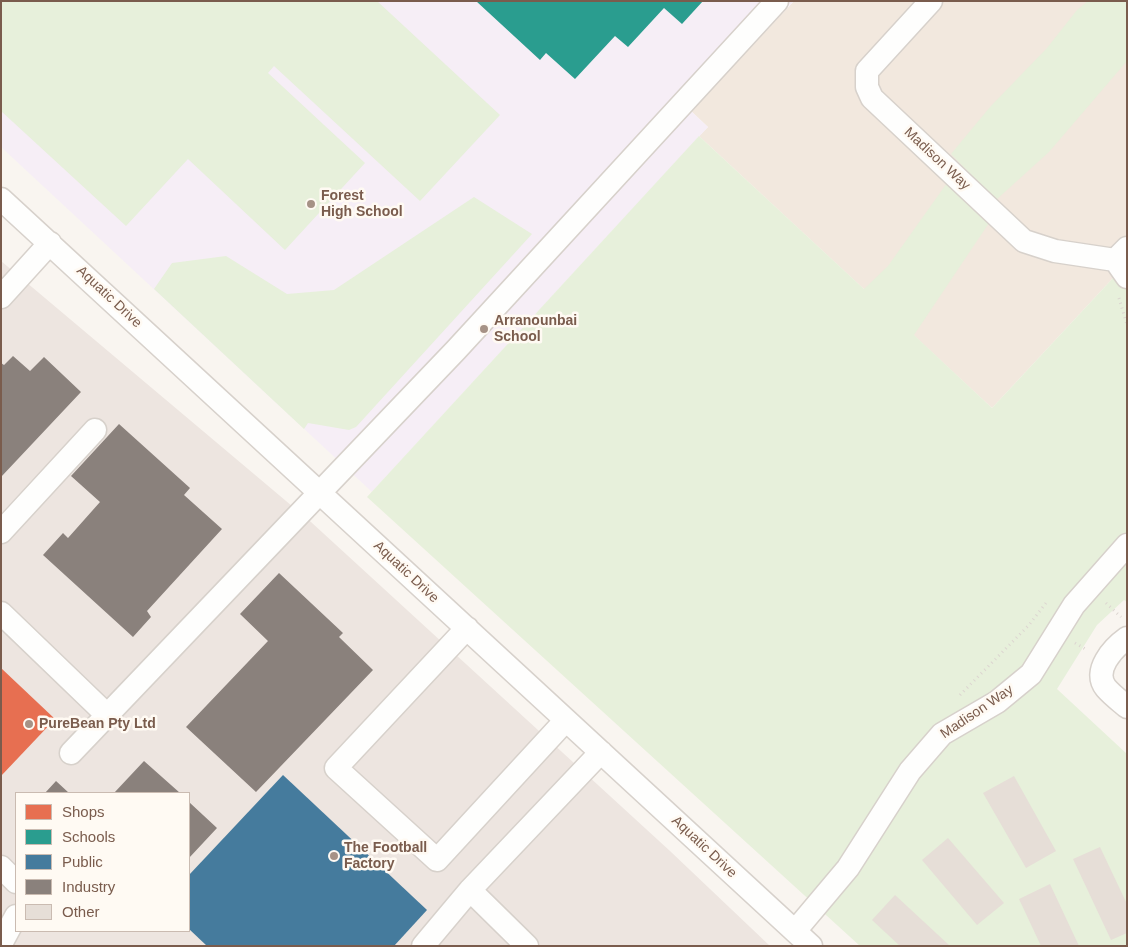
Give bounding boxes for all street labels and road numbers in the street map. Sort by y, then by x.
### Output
street label: Madison Way [900,124,974,194]
street label: Aquatic Drive [73,262,145,332]
street label: Aquatic Drive [370,537,442,607]
street label: Madison Way [937,681,1017,743]
street label: Aquatic Drive [668,812,740,882]

